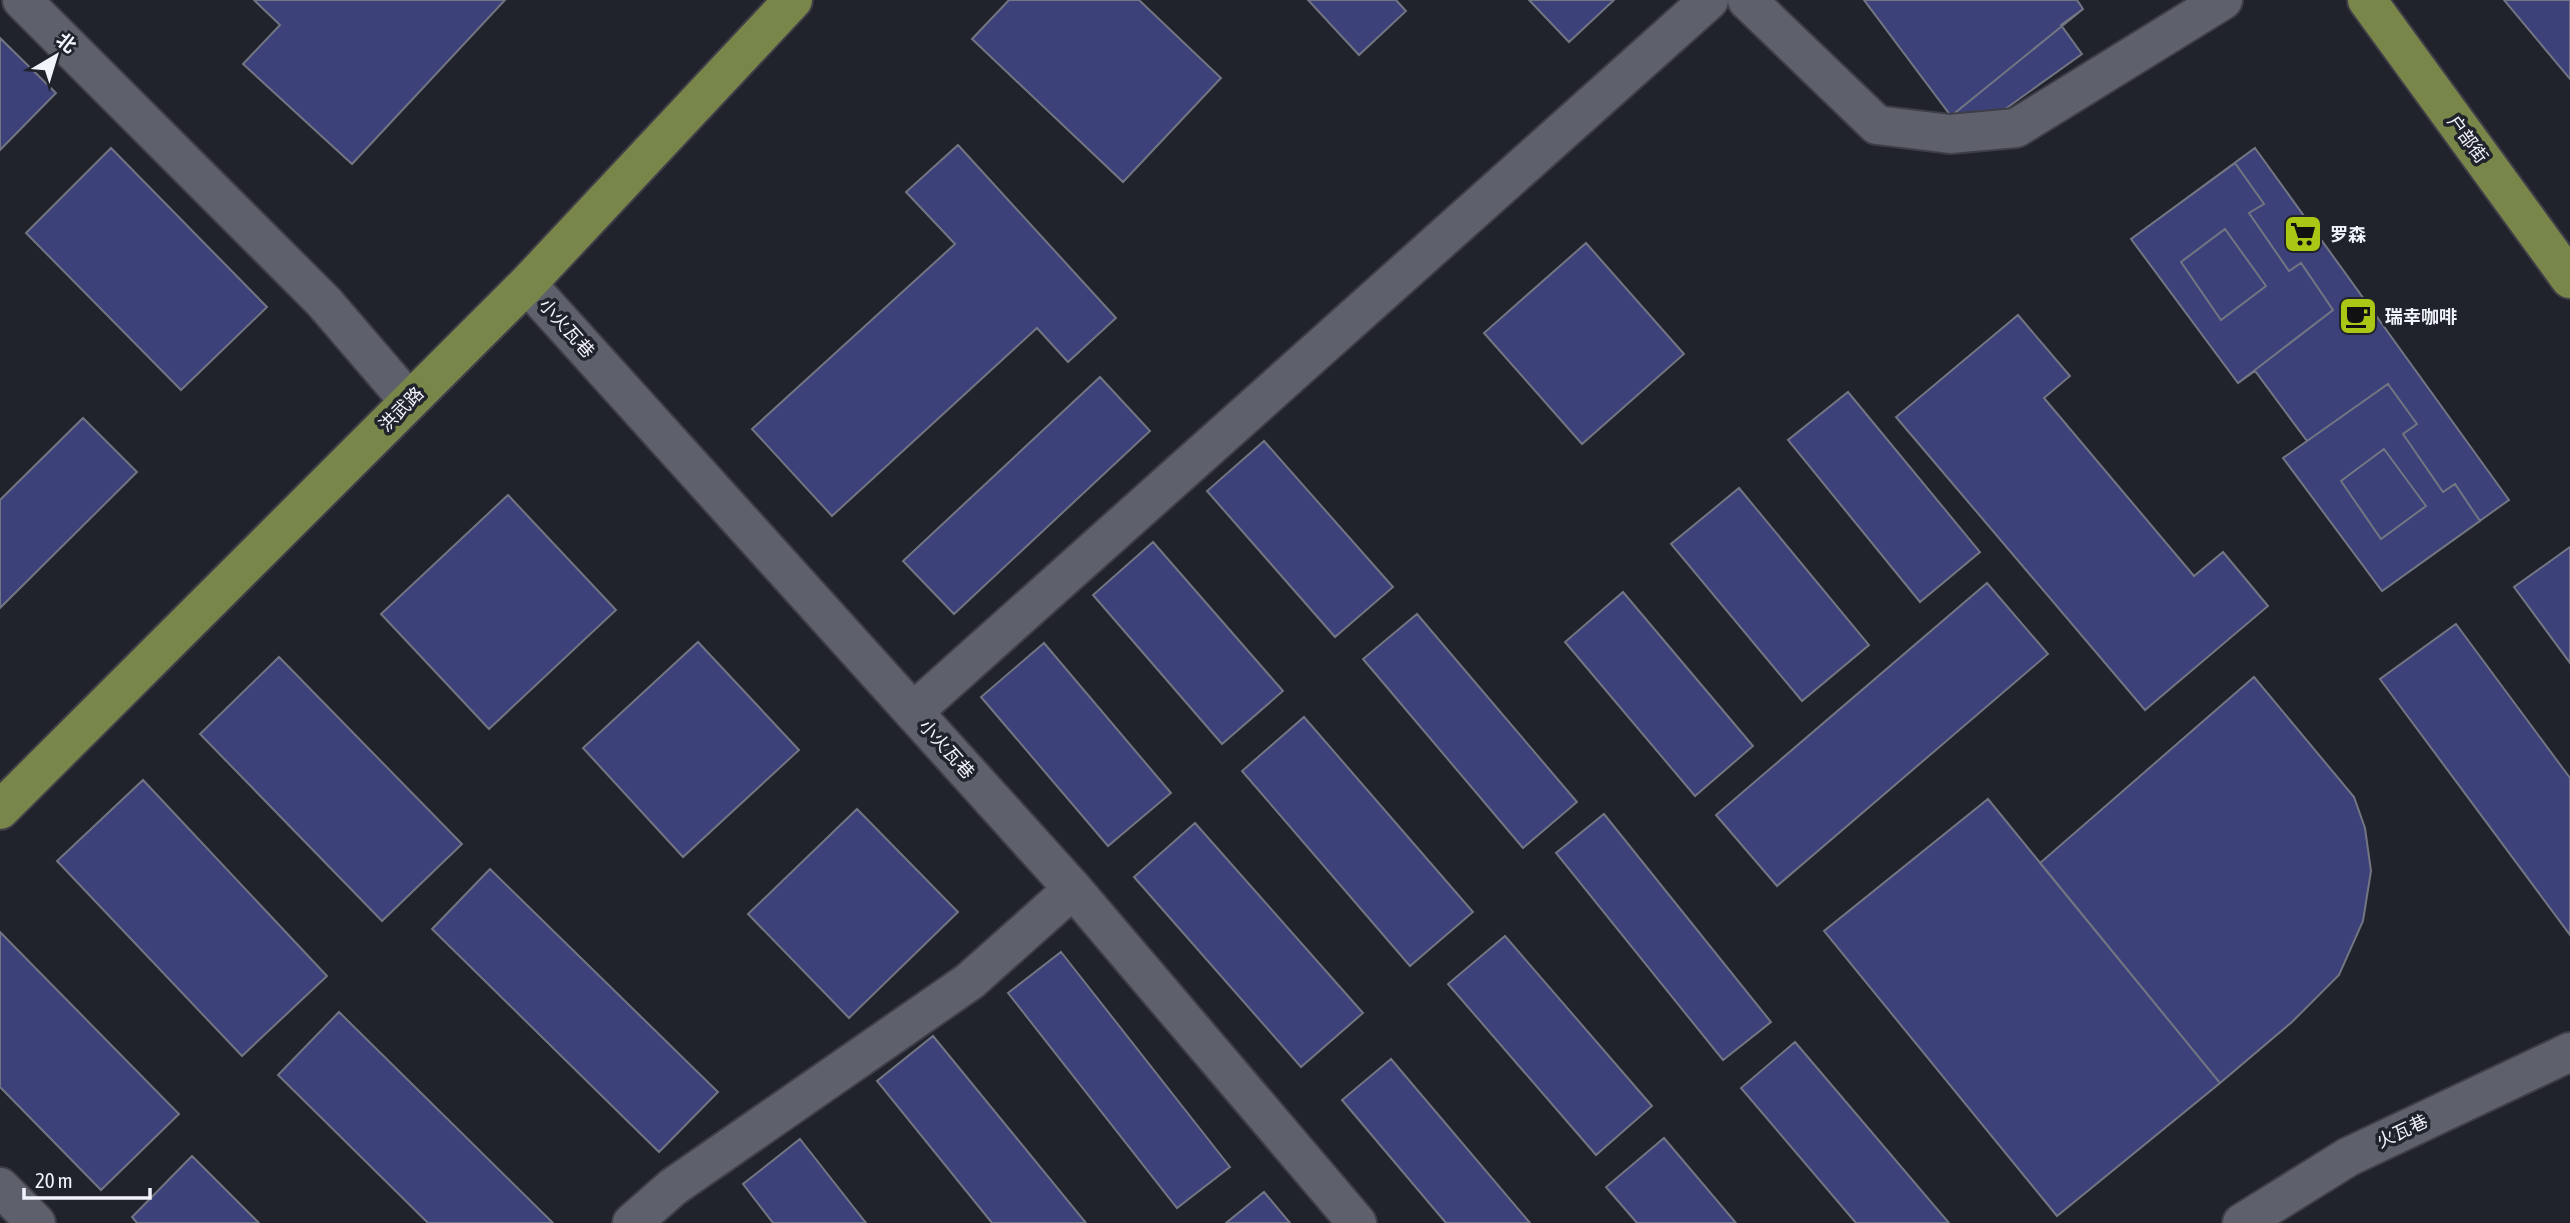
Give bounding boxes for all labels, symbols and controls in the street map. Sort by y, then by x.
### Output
north arrow [21,21,91,91]
text: 北 [52,28,81,57]
street label: 户部街 [2444,111,2492,167]
supermarket icon: 罗森 [2282,213,2324,255]
place label: 罗森 [2330,224,2366,245]
street label: 小火瓦巷 [535,294,599,362]
cafe icon: 瑞幸咖啡 [2337,295,2379,337]
place label: 瑞幸咖啡 [2385,306,2457,327]
street label: 洪武路 [374,382,428,436]
street label: 小火瓦巷 [915,715,979,783]
street label: 火瓦巷 [2373,1110,2431,1152]
scale bar [24,1156,150,1200]
text: 20 m [35,1168,73,1192]

